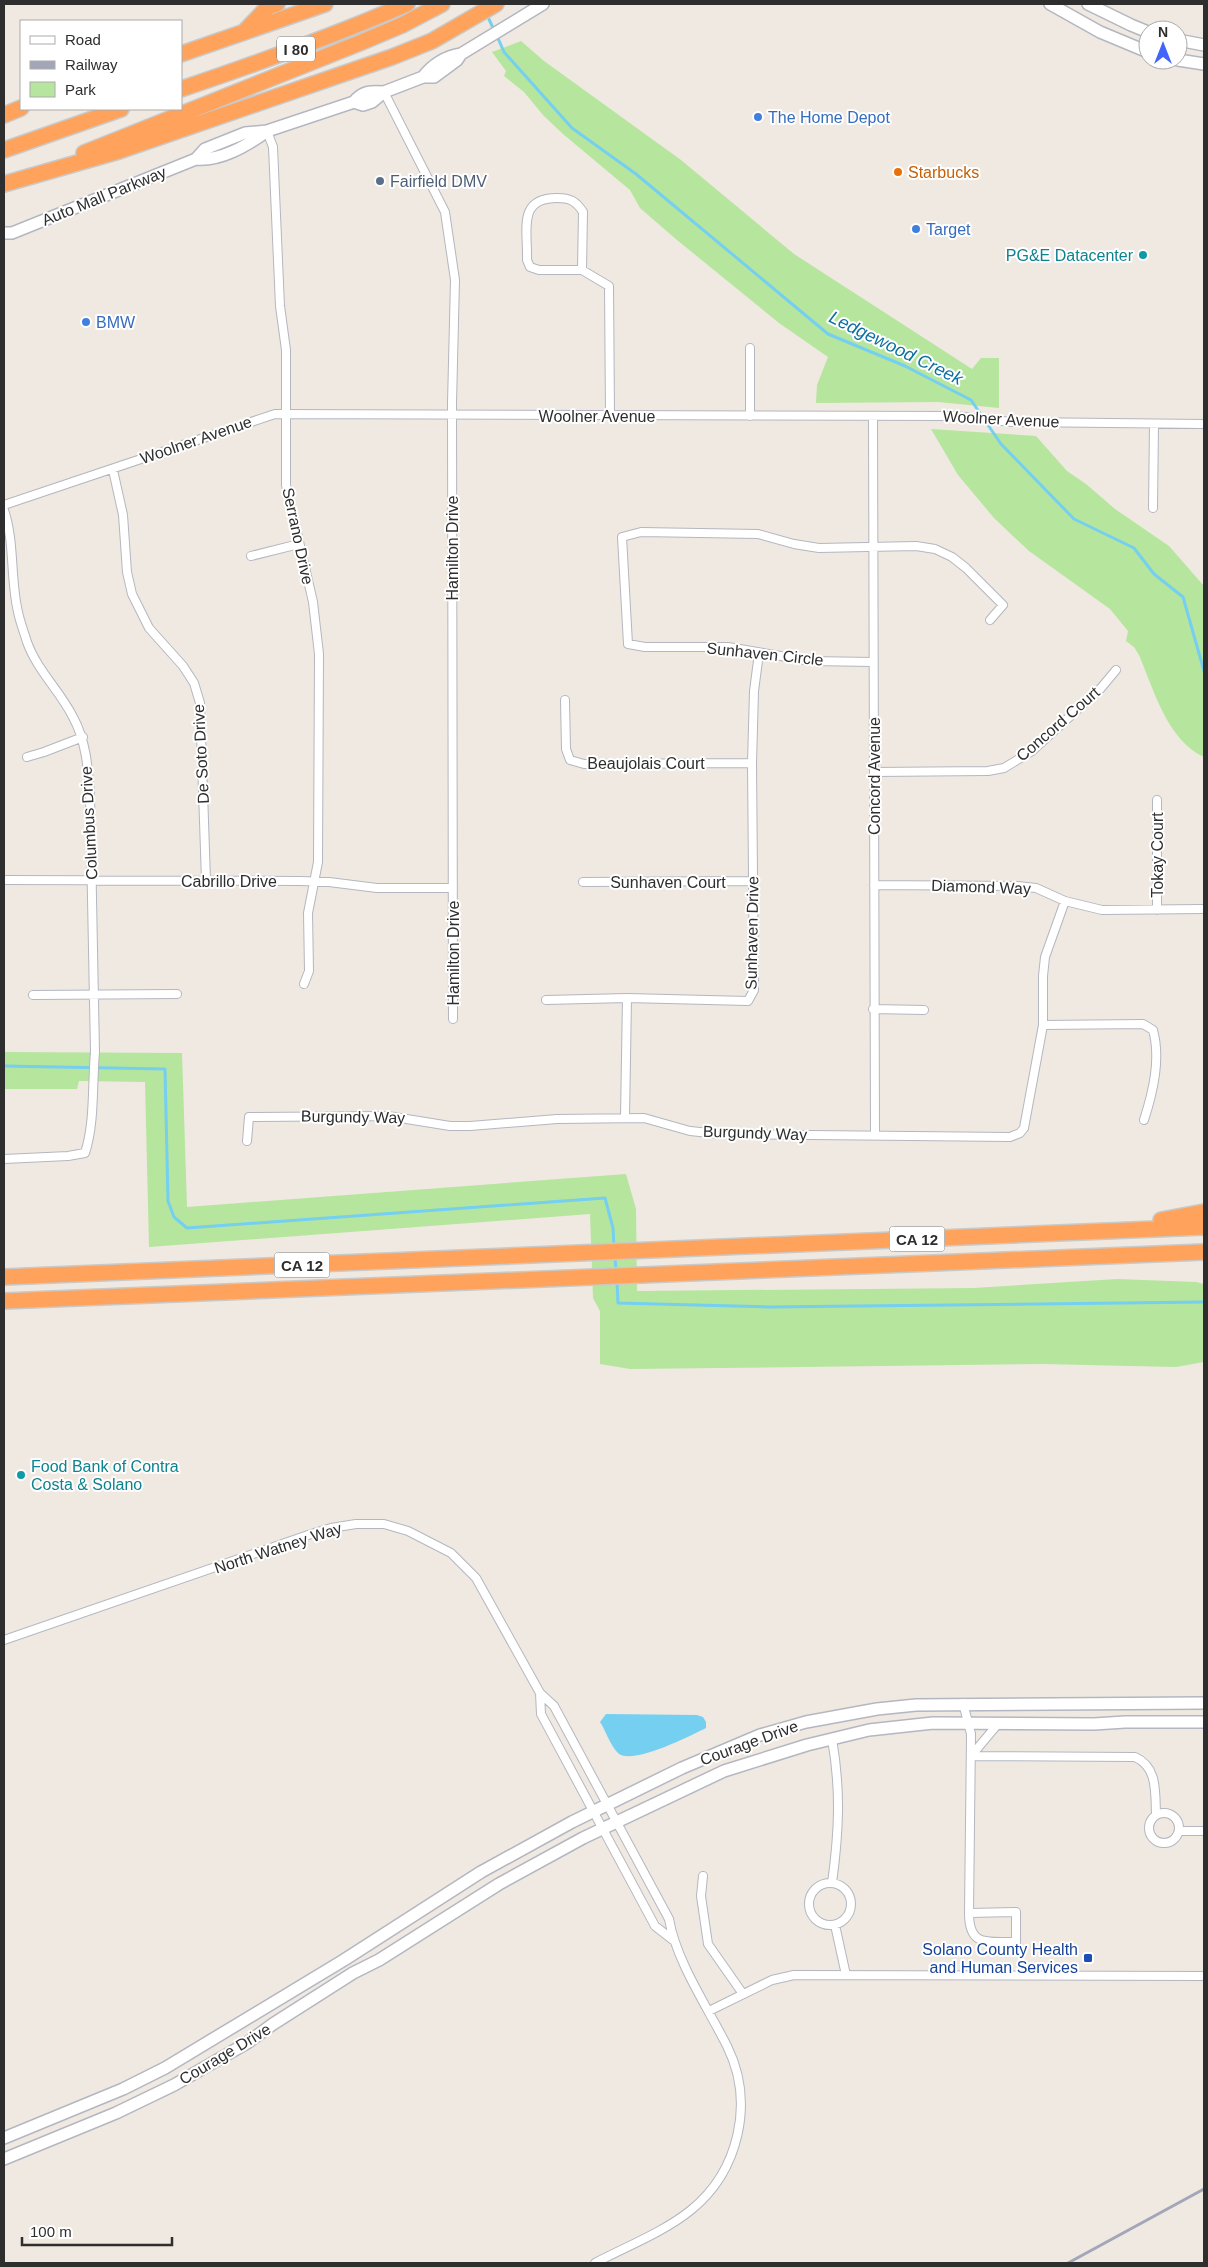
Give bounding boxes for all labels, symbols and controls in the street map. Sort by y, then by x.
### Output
legend [20,20,182,110]
north arrow [1138,20,1188,70]
text: N [1158,24,1168,40]
text: Road [65,31,101,48]
road number: I 80 [277,36,315,62]
text: Railway [65,56,118,73]
text: Park [65,81,96,98]
place label: The Home Depot [768,109,890,126]
marker: The Home Depot [752,111,764,123]
street label: Auto Mall Parkway [39,163,169,229]
place label: Starbucks [908,164,979,181]
marker: Starbucks [892,166,904,178]
place label: Fairfield DMV [390,173,487,190]
marker: Fairfield DMV [374,175,386,187]
place label: Target [926,221,971,238]
marker: Target [910,223,922,235]
place label: PG&E Datacenter [1006,247,1134,264]
marker: PG&E Datacenter [1137,249,1149,261]
water label: Ledgewood Creek [826,307,967,389]
place label: BMW [96,314,136,331]
marker: BMW [80,316,92,328]
street label: Woolner Avenue [942,407,1060,431]
street label: Woolner Avenue [539,408,656,425]
street label: Woolner Avenue [138,413,254,467]
street label: Serrano Drive [279,486,317,586]
street label: Hamilton Drive [444,495,461,600]
street label: Sunhaven Circle [706,639,824,669]
street label: Concord Court [1013,683,1103,765]
street label: De Soto Drive [190,704,212,804]
street label: Concord Avenue [866,717,883,835]
street label: Beaujolais Court [587,755,705,772]
street label: Columbus Drive [78,766,100,880]
street label: Tokay Court [1149,812,1166,898]
street label: Cabrillo Drive [181,873,277,890]
street label: Sunhaven Court [610,874,726,891]
street label: Sunhaven Drive [743,876,761,990]
street label: Diamond Way [931,877,1031,897]
street label: Hamilton Drive [445,900,462,1005]
street label: Burgundy Way [301,1108,405,1126]
street label: Burgundy Way [703,1123,807,1143]
road number: CA 12 [890,1226,944,1252]
road number: CA 12 [274,1252,330,1278]
place label: Food Bank of Contra Costa & Solano [31,1458,179,1493]
marker: Food Bank of Contra Costa & Solano [15,1469,27,1481]
street label: North Watney Way [212,1519,344,1577]
street label: Courage Drive [698,1717,800,1769]
place label: Solano County Health and Human Services [922,1941,1078,1976]
marker: Solano County Health and Human Services [1082,1952,1094,1964]
street label: Courage Drive [176,2020,274,2088]
scale bar [22,2214,172,2246]
text: 100 m [30,2223,72,2240]

